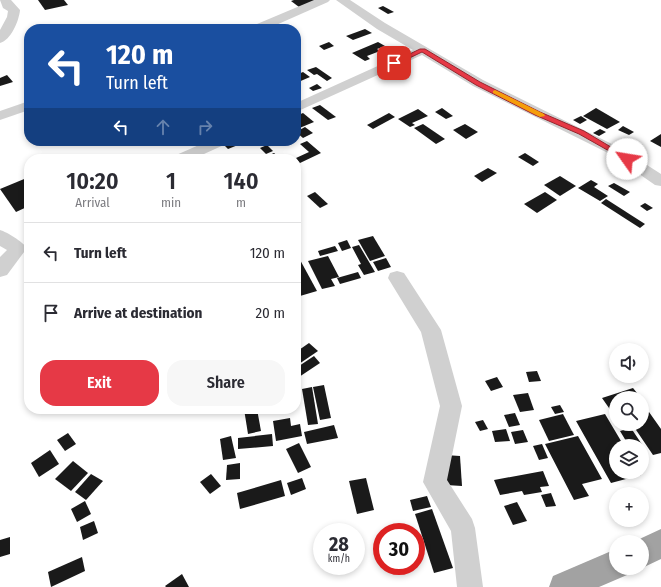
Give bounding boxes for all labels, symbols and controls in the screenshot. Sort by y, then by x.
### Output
text: 120 m [106,38,173,71]
icon: left [40,40,92,92]
pin [377,46,411,80]
icon: arrive [383,52,405,74]
text: Turn left [106,72,168,94]
icon: left [110,116,132,138]
icon: ahead [152,116,174,138]
icon: right [194,116,216,138]
position arrow [606,138,648,180]
text: 10:20 [66,167,119,195]
text: 1 [166,167,176,195]
text: 140 [224,167,259,195]
text: Arrival [75,195,110,210]
text: min [161,195,181,210]
text: m [236,195,246,210]
icon: left [40,242,62,264]
text: Turn left [74,244,127,262]
text: 120 m [250,244,285,262]
icon: arrive [40,302,62,324]
text: Arrive at destination [74,304,202,322]
text: 20 m [256,304,285,322]
map controls [609,343,649,575]
button: sound [609,343,649,383]
button: Exit [40,360,159,406]
button: Share [167,360,285,406]
button: search [609,391,649,431]
button: layers [609,439,649,479]
button: + [609,487,649,527]
speed limit sign: 30 [373,523,425,575]
text: 28 [329,532,349,556]
button: − [609,535,649,575]
text: km/h [328,553,350,565]

